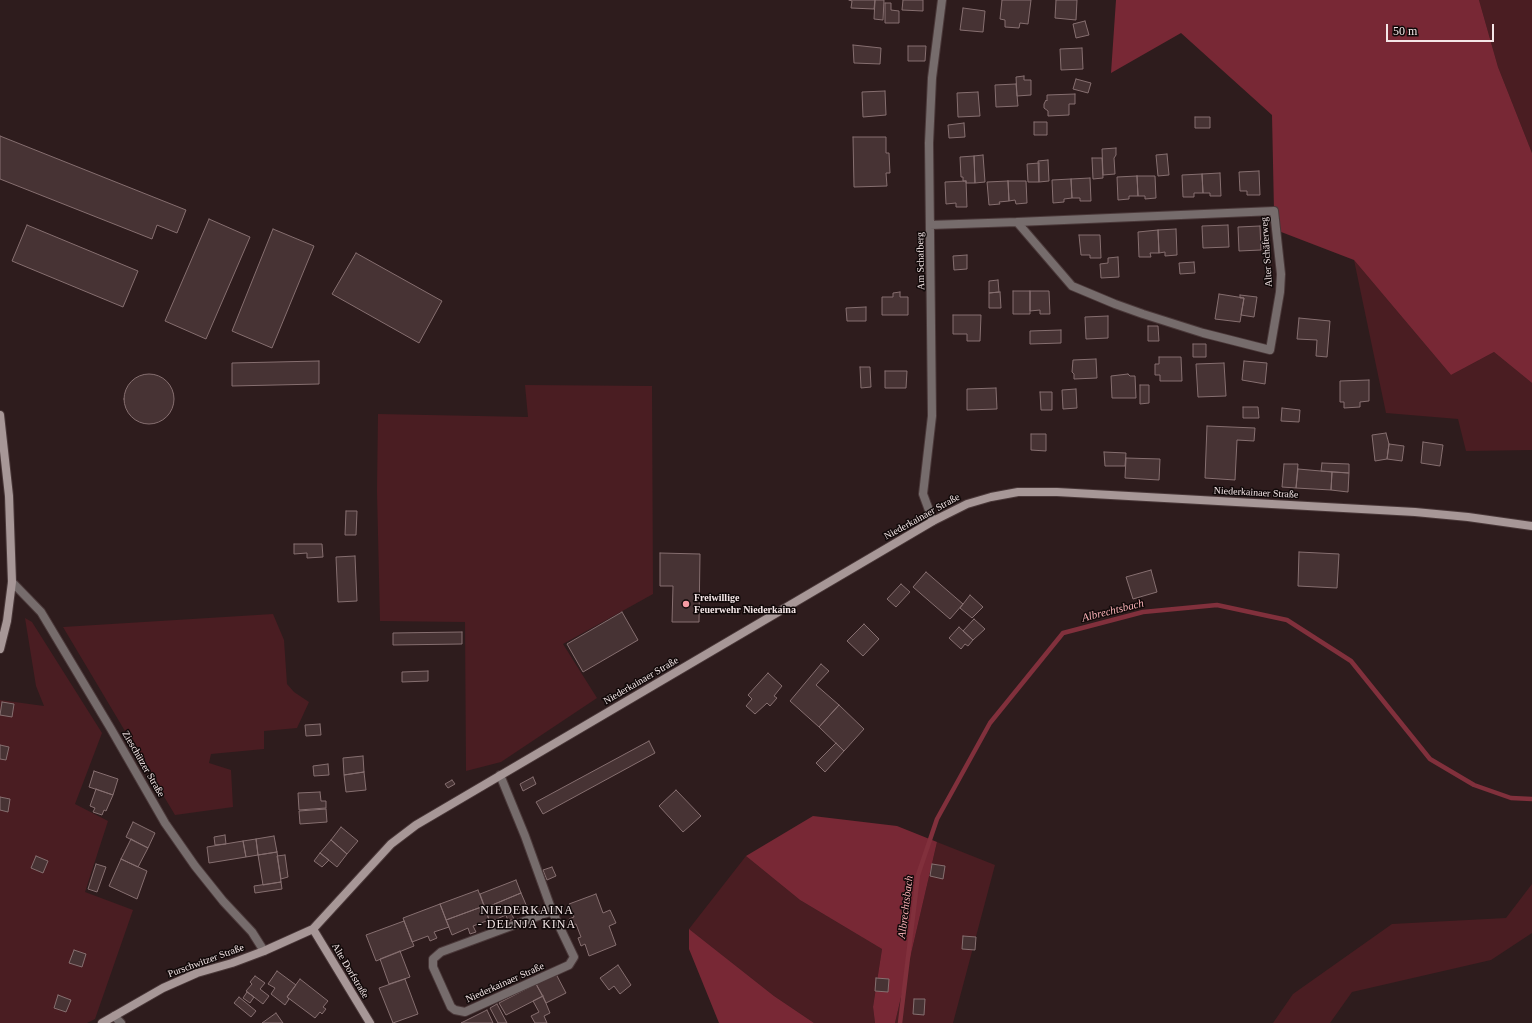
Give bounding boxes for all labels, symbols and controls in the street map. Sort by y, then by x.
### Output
scale bar [1388,16,1496,42]
text: 50 m [1393,24,1417,38]
street label: Alter Schäferweg [1259,217,1275,287]
street label: Am Schafberg [914,232,928,290]
street label: Niederkainaer Straße [1213,485,1299,501]
street label: Niederkainaer Straße [882,491,962,543]
place label: Freiwillige Feuerwehr Niederkaina [694,592,796,616]
water label: Albrechtsbach [1081,597,1145,625]
marker: Freiwillige Feuerwehr Niederkaina [681,599,691,609]
street label: Niederkainaer Straße [601,655,681,707]
street label: Zieschützer Straße [119,729,167,799]
water label: Albrechtsbach [896,875,916,939]
district label: NIEDERKAINA - DELNJA KINA [478,904,576,932]
street label: Alte Dorfstraße [329,941,371,1001]
street label: Purschwitzer Straße [166,942,246,980]
street label: Niederkainaer Straße [464,960,546,1006]

